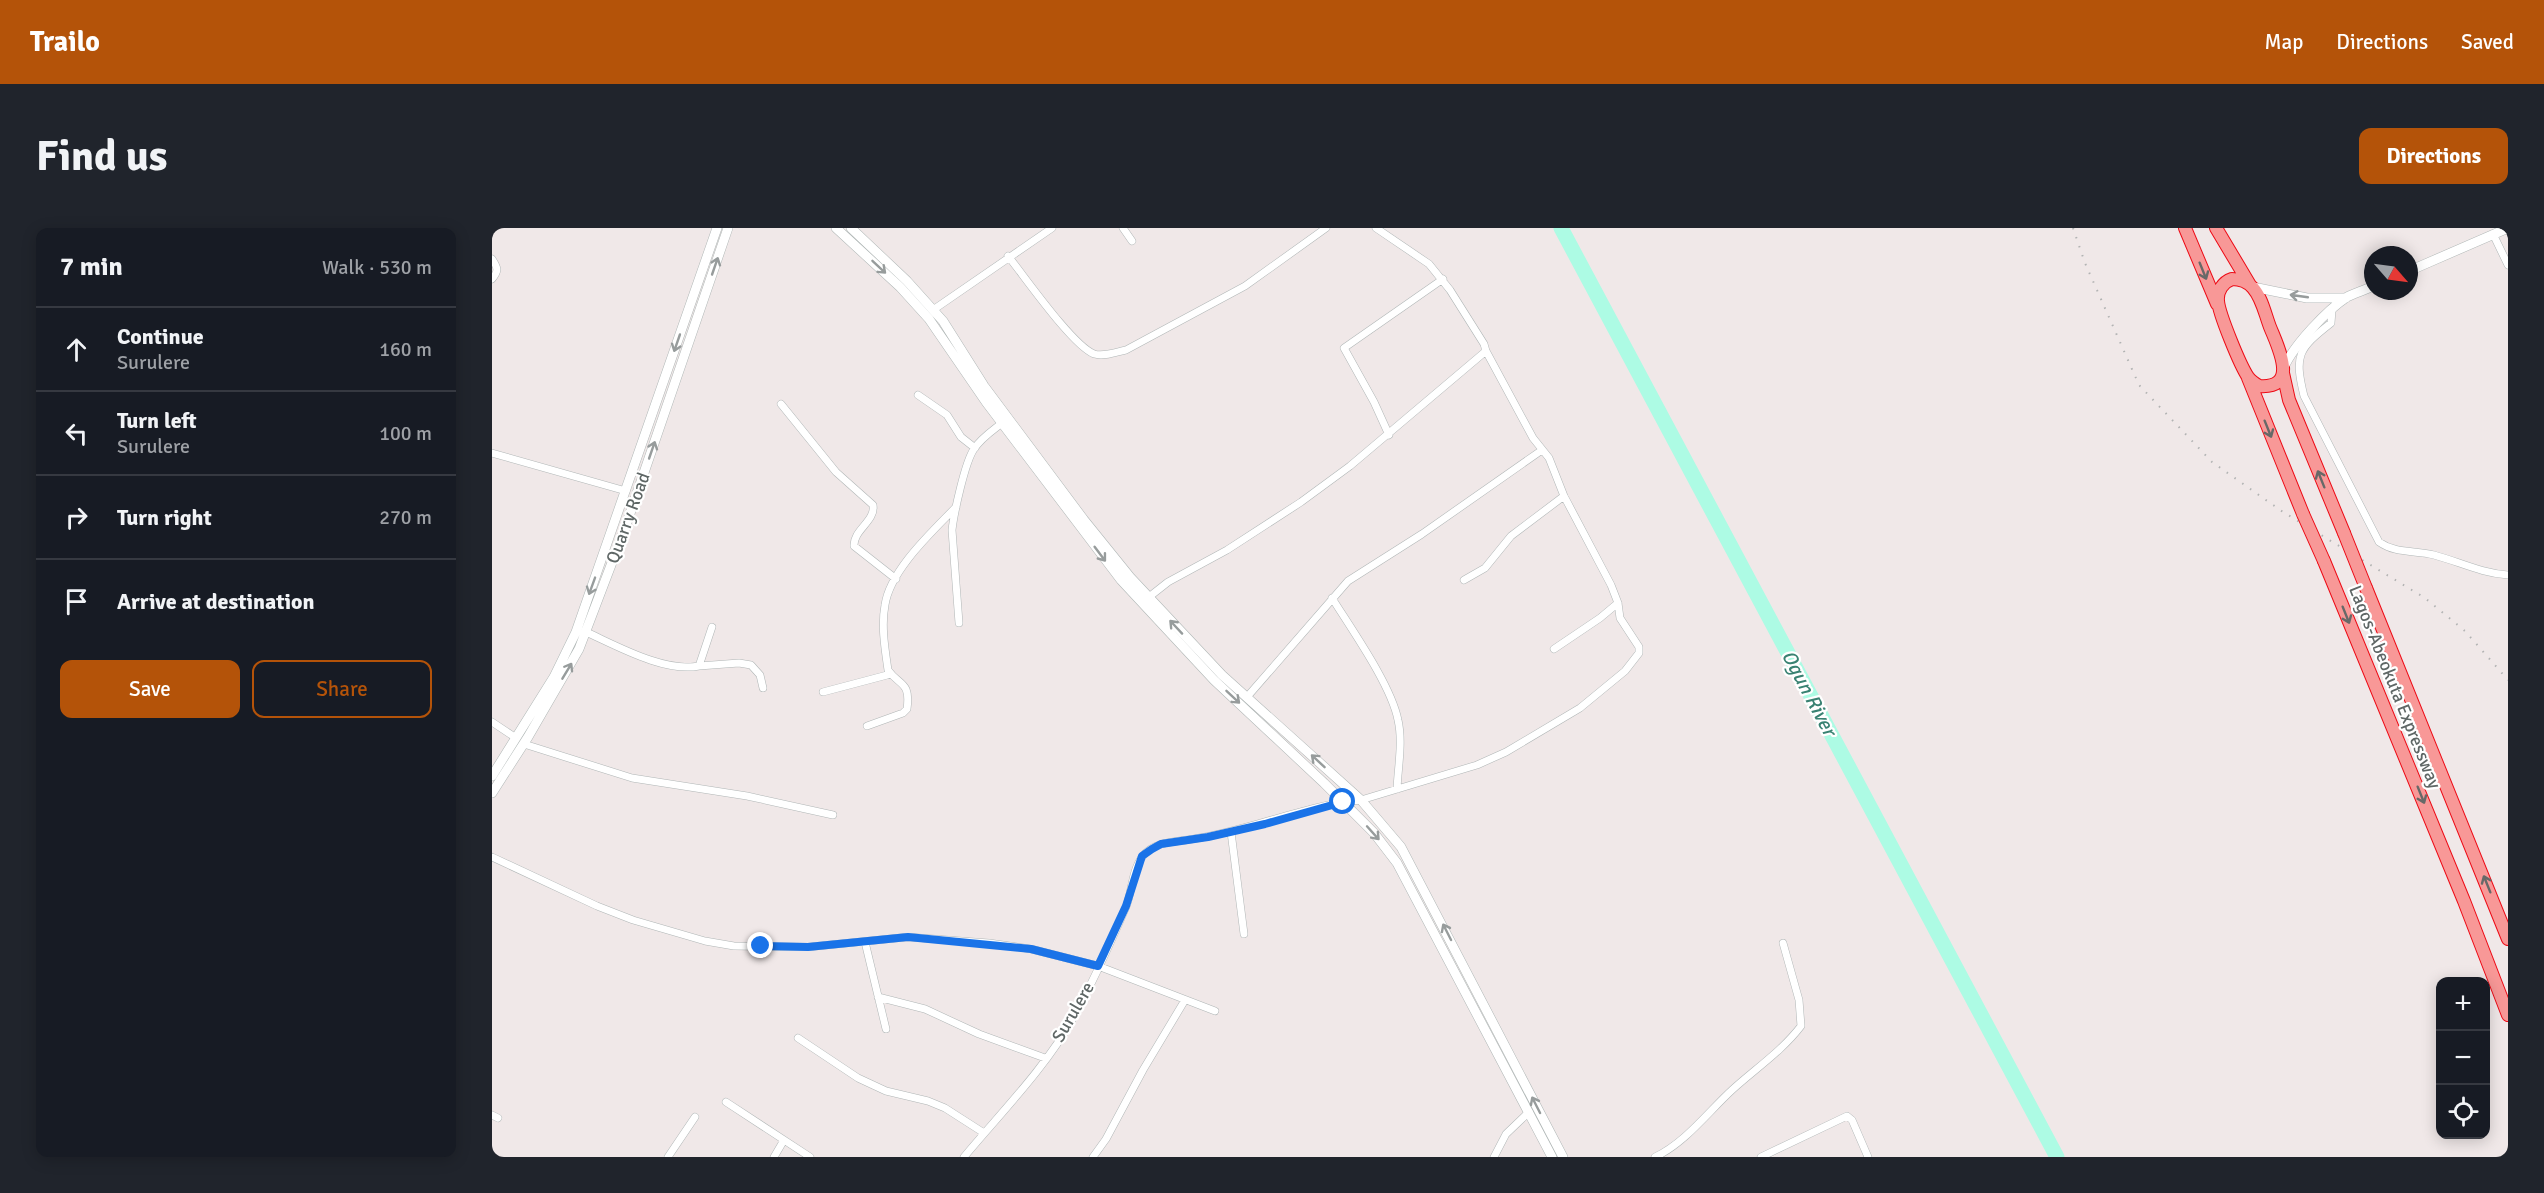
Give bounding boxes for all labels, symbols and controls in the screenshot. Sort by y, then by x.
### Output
text: Trailo [30,25,100,59]
text: Map [2265,29,2303,55]
text: Directions [2336,29,2428,55]
text: Saved [2461,29,2514,55]
button: Directions [2359,128,2508,184]
text: Find us [36,131,167,182]
north arrow [2364,246,2418,300]
text: 7 min [60,251,123,283]
text: Walk · 530 m [322,255,432,280]
one-way arrow [711,257,722,276]
one-way arrow [872,260,887,274]
one-way arrow [2198,261,2209,280]
one-way arrow [2290,291,2310,302]
text: Continue [117,323,204,350]
icon: ahead [60,333,93,366]
one-way arrow [671,333,682,352]
text: 160 m [379,337,432,362]
text: Surulere [117,350,190,375]
text: Turn left [117,407,197,434]
icon: left [60,417,93,450]
one-way arrow [2263,419,2274,437]
text: 100 m [379,421,432,446]
text: Surulere [117,434,190,459]
one-way arrow [647,441,658,460]
street label: Quarry Road [601,469,655,567]
one-way arrow [2315,470,2326,489]
icon: right [60,501,93,534]
text: Turn right [117,504,212,531]
text: 270 m [379,505,432,530]
one-way arrow [1094,546,1106,562]
one-way arrow [586,576,597,595]
street label: Lagos-Abeokuta Expressway [2344,582,2446,792]
icon: arrive [60,585,93,618]
text: Arrive at destination [117,588,314,615]
one-way arrow [2341,605,2352,624]
one-way arrow [1170,620,1184,635]
water label: Ogun River [1776,646,1843,742]
button: Save [60,660,240,718]
button: Share [252,660,432,718]
one-way arrow [562,663,573,681]
one-way arrow [1225,690,1240,704]
one-way arrow [1311,754,1326,768]
one-way arrow [2416,786,2427,804]
route start [1329,788,1355,814]
one-way arrow [1366,825,1379,841]
one-way arrow [2481,875,2492,894]
one-way arrow [1440,923,1452,941]
route end [747,932,773,958]
map controls [2436,977,2490,1139]
button: + [2436,977,2490,1031]
street label: Surulere [1047,978,1099,1046]
button: − [2436,1031,2490,1085]
button: locate [2436,1085,2490,1139]
one-way arrow [1530,1097,1542,1114]

